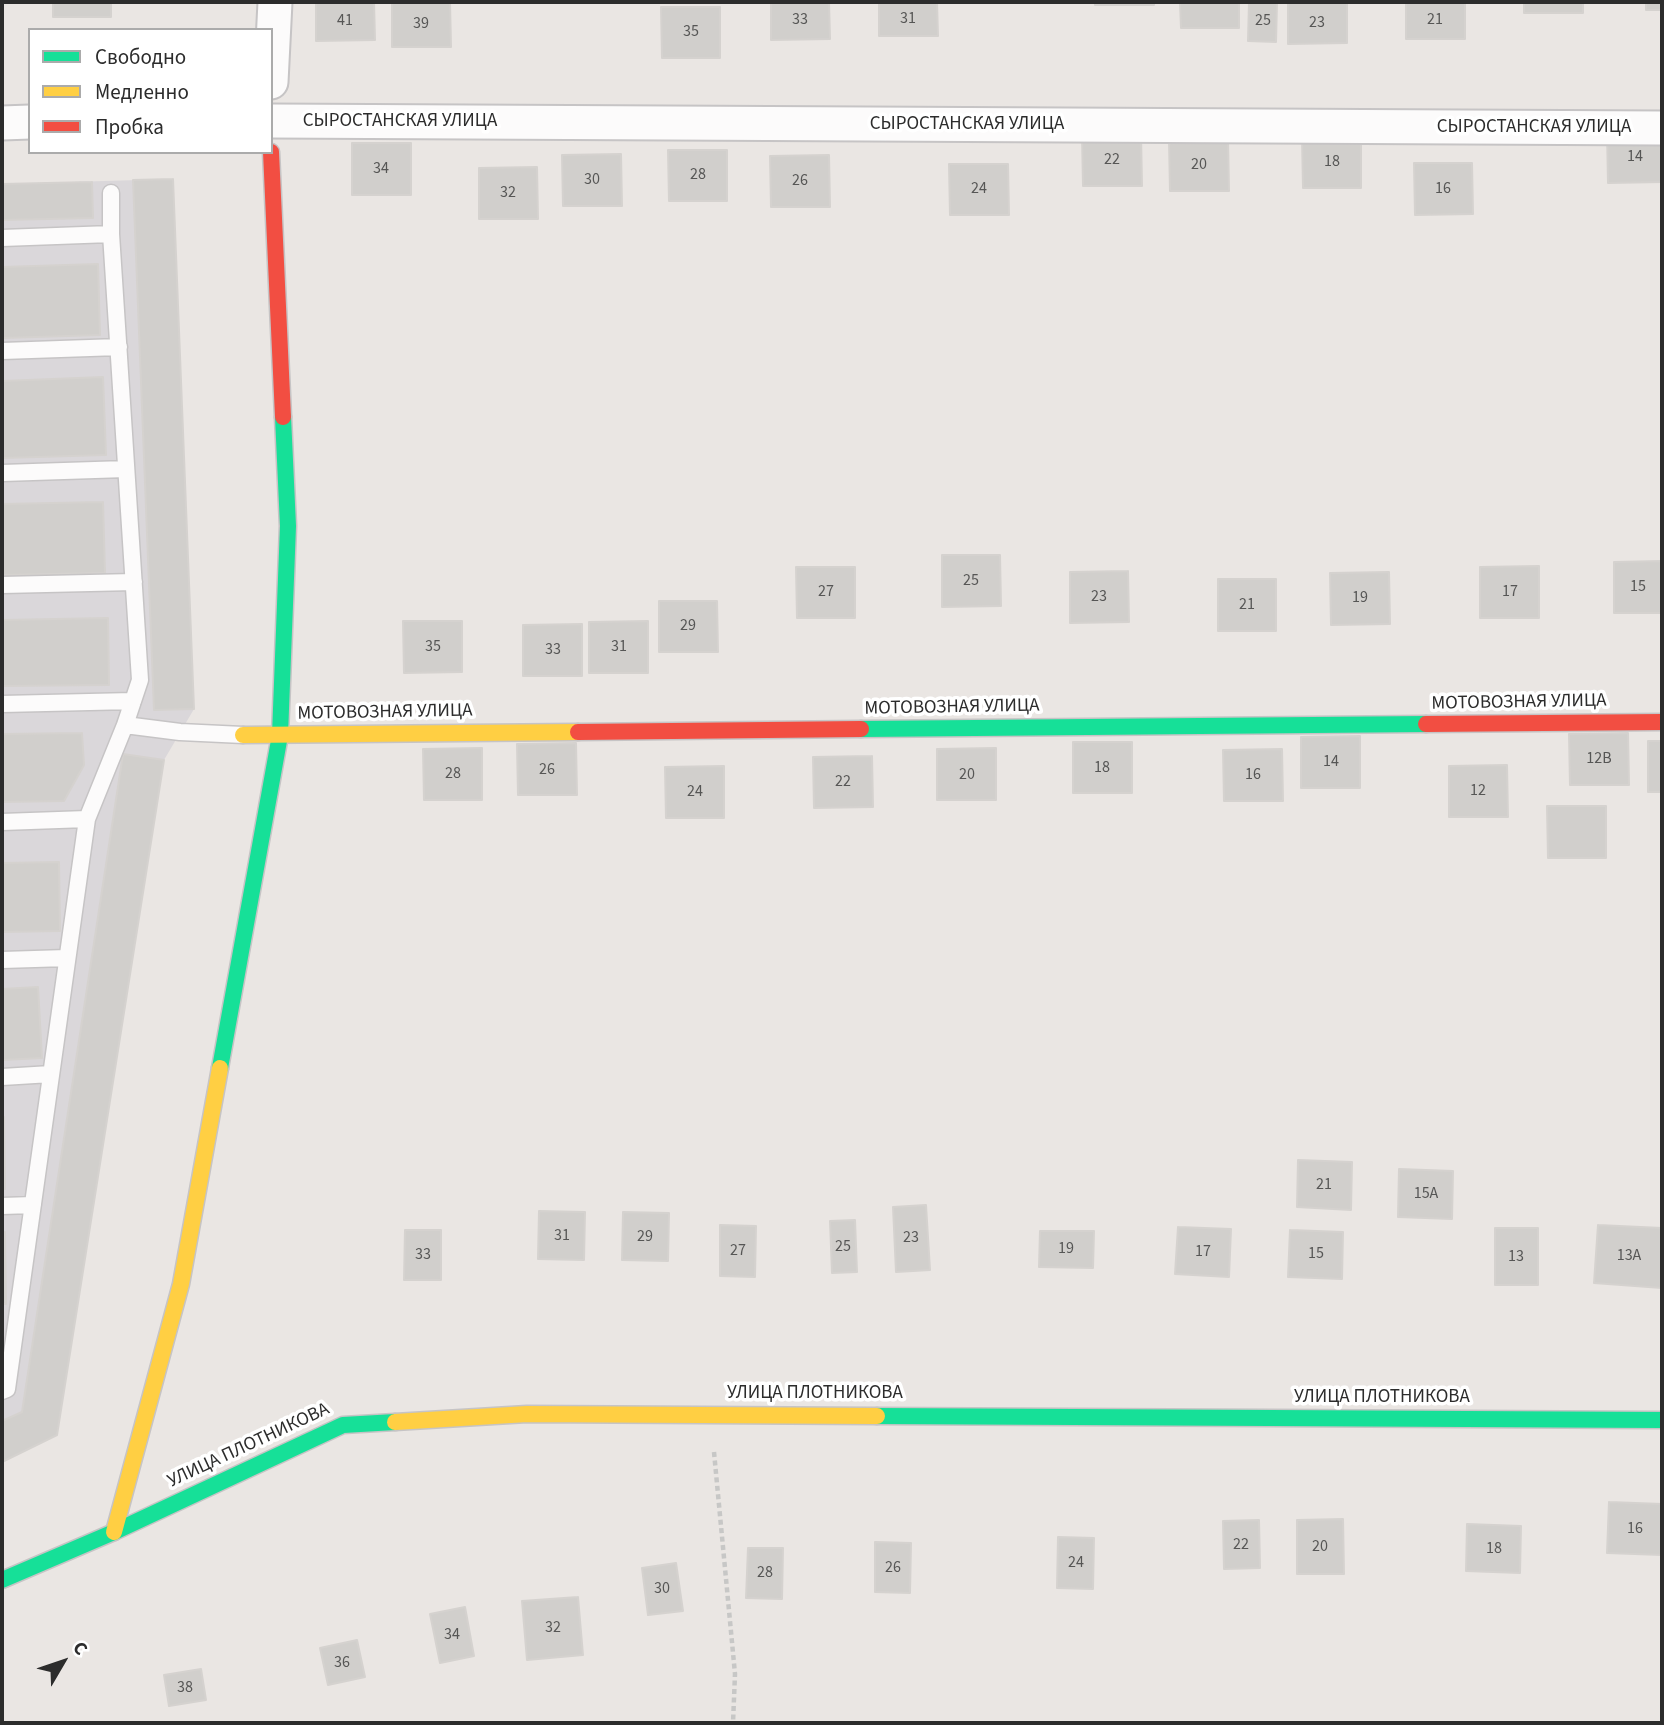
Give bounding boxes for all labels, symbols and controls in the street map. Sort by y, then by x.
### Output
house number: 31 [900,9,916,29]
house number: 33 [792,10,808,30]
house number: 21 [1427,10,1443,30]
house number: 41 [337,11,353,31]
house number: 25 [1255,11,1271,31]
house number: 23 [1309,13,1325,33]
house number: 39 [413,14,429,34]
house number: 35 [683,22,699,42]
legend [28,28,273,154]
text: Свободно [95,42,186,72]
text: Медленно [95,77,189,107]
street label: СЫРОСТАНСКАЯ УЛИЦА [303,111,497,133]
text: Пробка [95,112,164,142]
street label: СЫРОСТАНСКАЯ УЛИЦА [870,114,1064,136]
street label: СЫРОСТАНСКАЯ УЛИЦА [1437,117,1631,139]
house number: 14 [1627,147,1643,167]
house number: 22 [1104,150,1120,170]
house number: 18 [1324,152,1340,172]
house number: 20 [1191,155,1207,175]
house number: 34 [373,159,389,179]
house number: 28 [690,165,706,185]
house number: 30 [584,170,600,190]
house number: 26 [792,171,808,191]
house number: 24 [971,179,987,199]
house number: 16 [1435,179,1451,199]
house number: 32 [500,183,516,203]
house number: 25 [963,571,979,591]
house number: 15 [1630,577,1646,597]
house number: 27 [818,582,834,602]
house number: 17 [1502,582,1518,602]
house number: 23 [1091,587,1107,607]
house number: 19 [1352,588,1368,608]
house number: 21 [1239,595,1255,615]
house number: 29 [680,616,696,636]
house number: 35 [425,637,441,657]
house number: 31 [611,637,627,657]
house number: 33 [545,640,561,660]
street label: МОТОВОЗНАЯ УЛИЦА [1431,690,1607,716]
street label: МОТОВОЗНАЯ УЛИЦА [864,695,1040,721]
street label: МОТОВОЗНАЯ УЛИЦА [297,700,473,726]
house number: 12В [1586,749,1612,769]
house number: 14 [1323,752,1339,772]
house number: 18 [1094,758,1110,778]
house number: 26 [539,760,555,780]
house number: 28 [445,764,461,784]
house number: 20 [959,765,975,785]
house number: 16 [1245,765,1261,785]
house number: 22 [835,772,851,792]
house number: 12 [1470,781,1486,801]
house number: 24 [687,782,703,802]
house number: 21 [1316,1175,1332,1195]
house number: 15А [1414,1184,1438,1204]
house number: 31 [554,1226,570,1246]
house number: 29 [637,1227,653,1247]
house number: 23 [903,1228,919,1248]
house number: 25 [835,1237,851,1257]
house number: 19 [1058,1239,1074,1259]
house number: 27 [730,1241,746,1261]
house number: 17 [1195,1242,1211,1262]
house number: 15 [1308,1244,1324,1264]
house number: 33 [415,1245,431,1265]
house number: 13А [1617,1246,1641,1266]
house number: 13 [1508,1247,1524,1267]
street label: УЛИЦА ПЛОТНИКОВА [727,1383,903,1405]
street label: УЛИЦА ПЛОТНИКОВА [1294,1387,1470,1409]
street label: УЛИЦА ПЛОТНИКОВА [165,1399,333,1493]
house number: 16 [1627,1519,1643,1539]
house number: 22 [1233,1535,1249,1555]
house number: 20 [1312,1537,1328,1557]
house number: 18 [1486,1539,1502,1559]
house number: 24 [1068,1553,1084,1573]
house number: 26 [885,1558,901,1578]
house number: 28 [757,1563,773,1583]
house number: 30 [654,1579,670,1599]
house number: 32 [545,1618,561,1638]
house number: 34 [444,1625,460,1645]
north arrow [28,1627,98,1697]
text: С [66,1636,94,1661]
house number: 36 [334,1653,350,1673]
house number: 38 [177,1678,193,1698]

